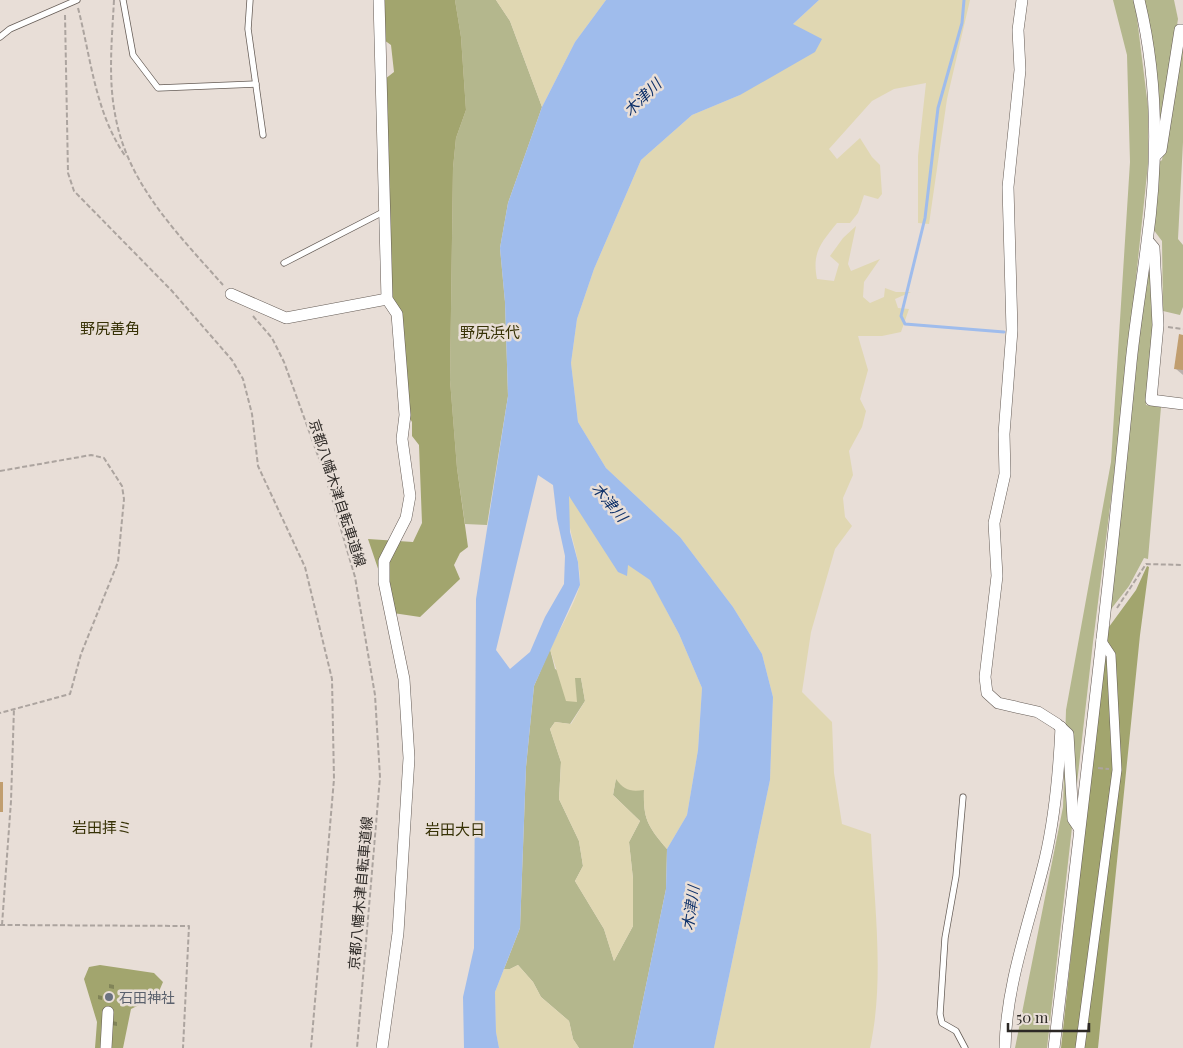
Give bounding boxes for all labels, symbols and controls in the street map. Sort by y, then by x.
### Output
water label: 木津川 [619,73,667,120]
district label: 野尻善角 [80,318,140,338]
district label: 野尻浜代 [460,322,520,342]
street label: 京都八幡木津自転車道線 [305,417,371,569]
water label: 木津川 [588,478,633,527]
street label: 京都八幡木津自転車道線 [344,815,376,971]
district label: 岩田拝ミ [72,817,132,837]
district label: 岩田大日 [425,819,485,839]
water label: 木津川 [677,882,703,932]
place label: 石田神社 [119,988,175,1007]
marker: 石田神社 [103,991,115,1003]
scale bar [1008,1000,1089,1032]
text: 50 m [1016,1007,1049,1027]

